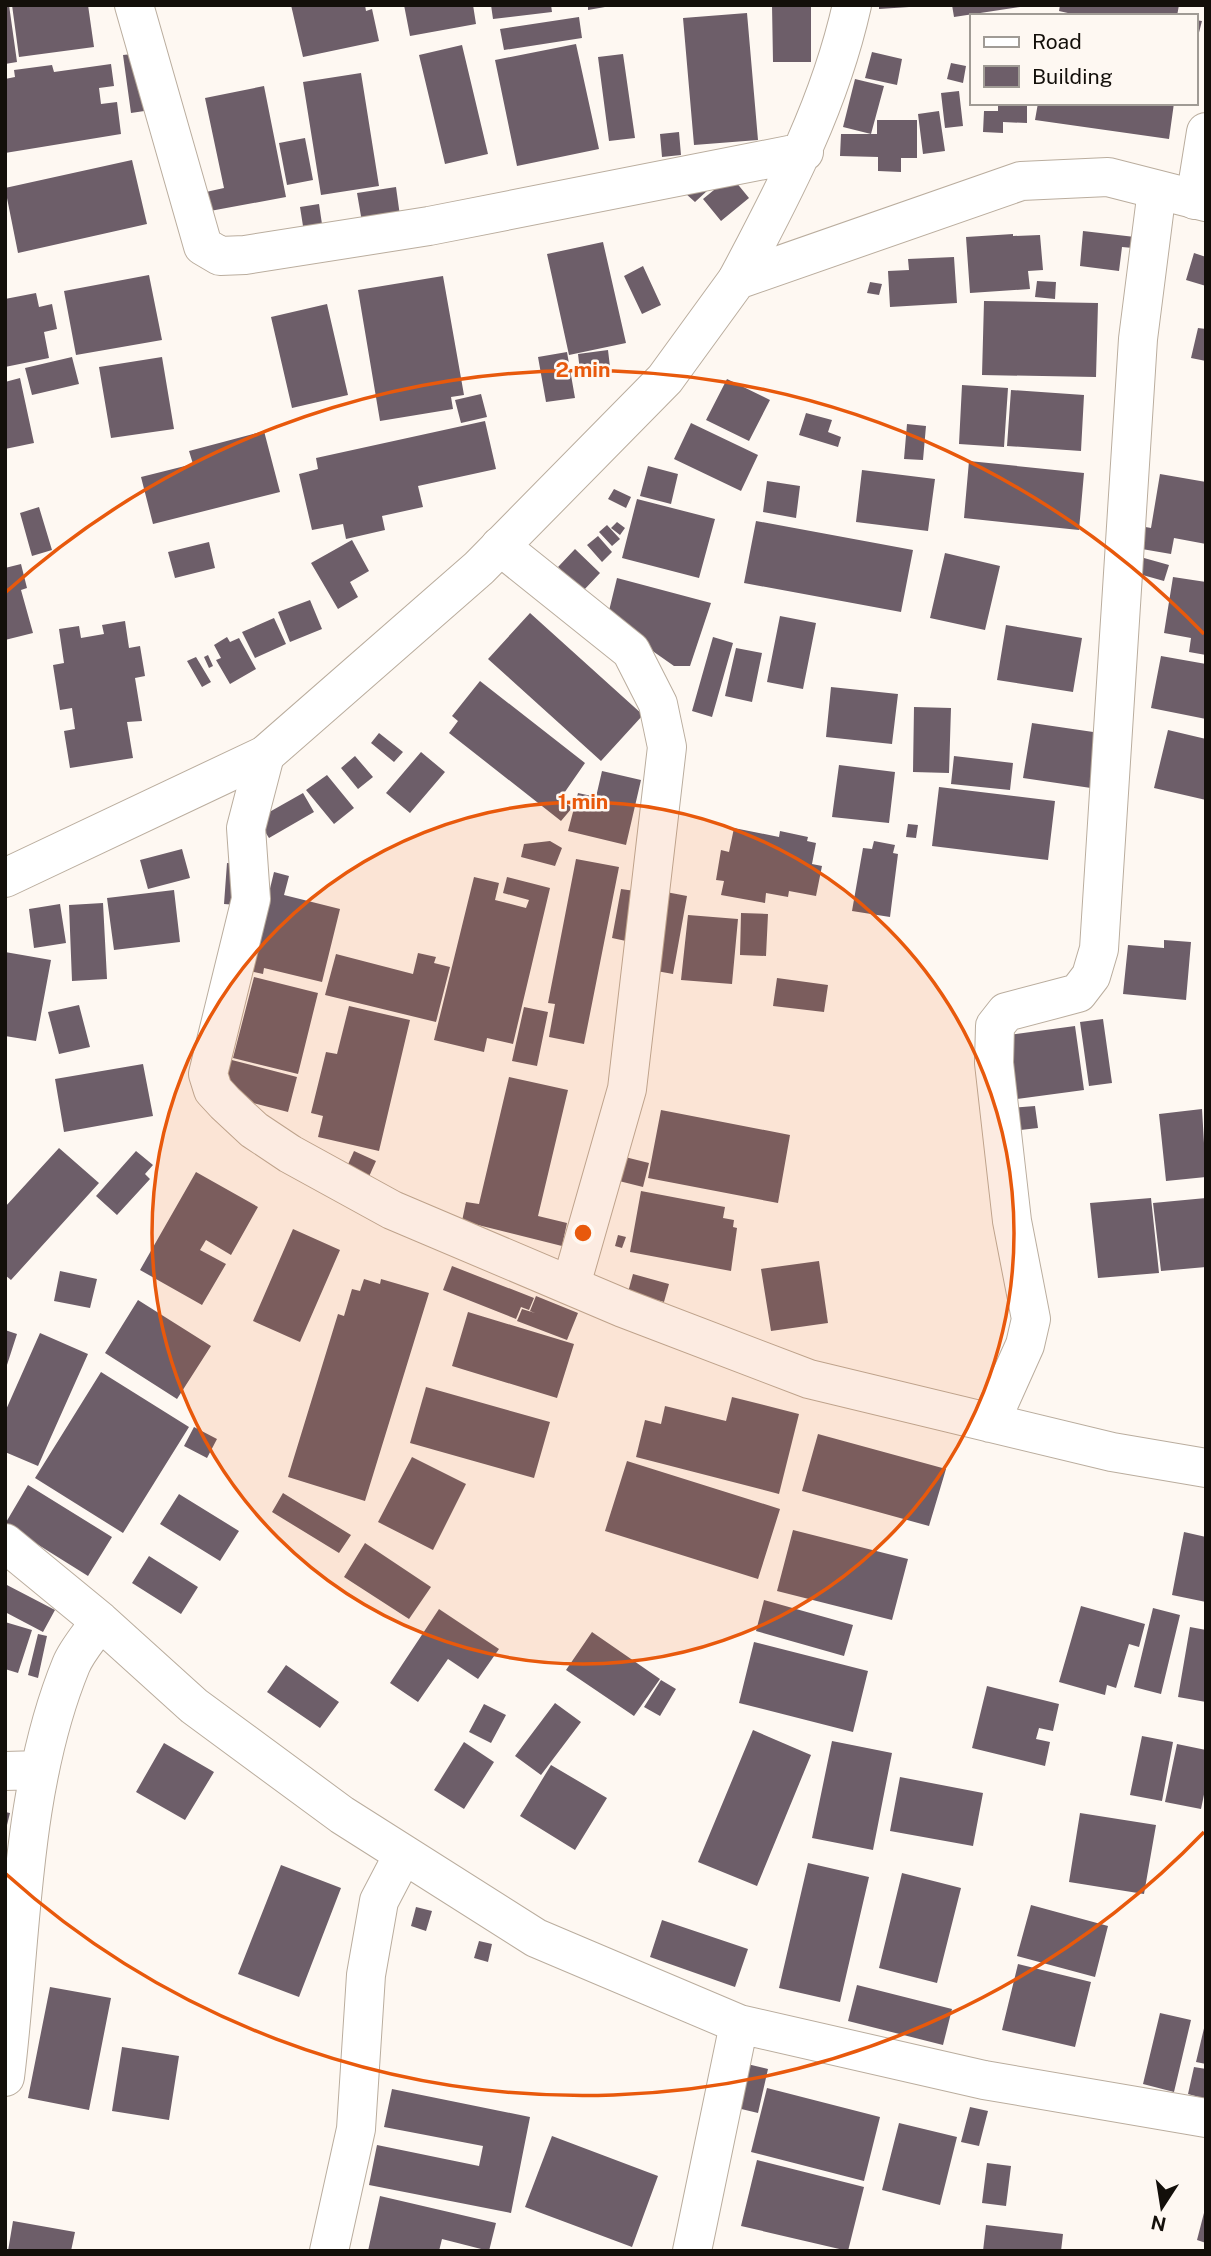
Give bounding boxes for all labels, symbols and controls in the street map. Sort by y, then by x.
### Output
legend [970,14,1197,105]
text: Road [1032,29,1082,54]
text: Building [1032,64,1113,89]
text: 2 min [555,357,611,382]
text: 1 min [558,789,608,814]
centre of rings [571,1221,595,1245]
north arrow [1127,2172,1197,2242]
text: N [1149,2211,1168,2236]

